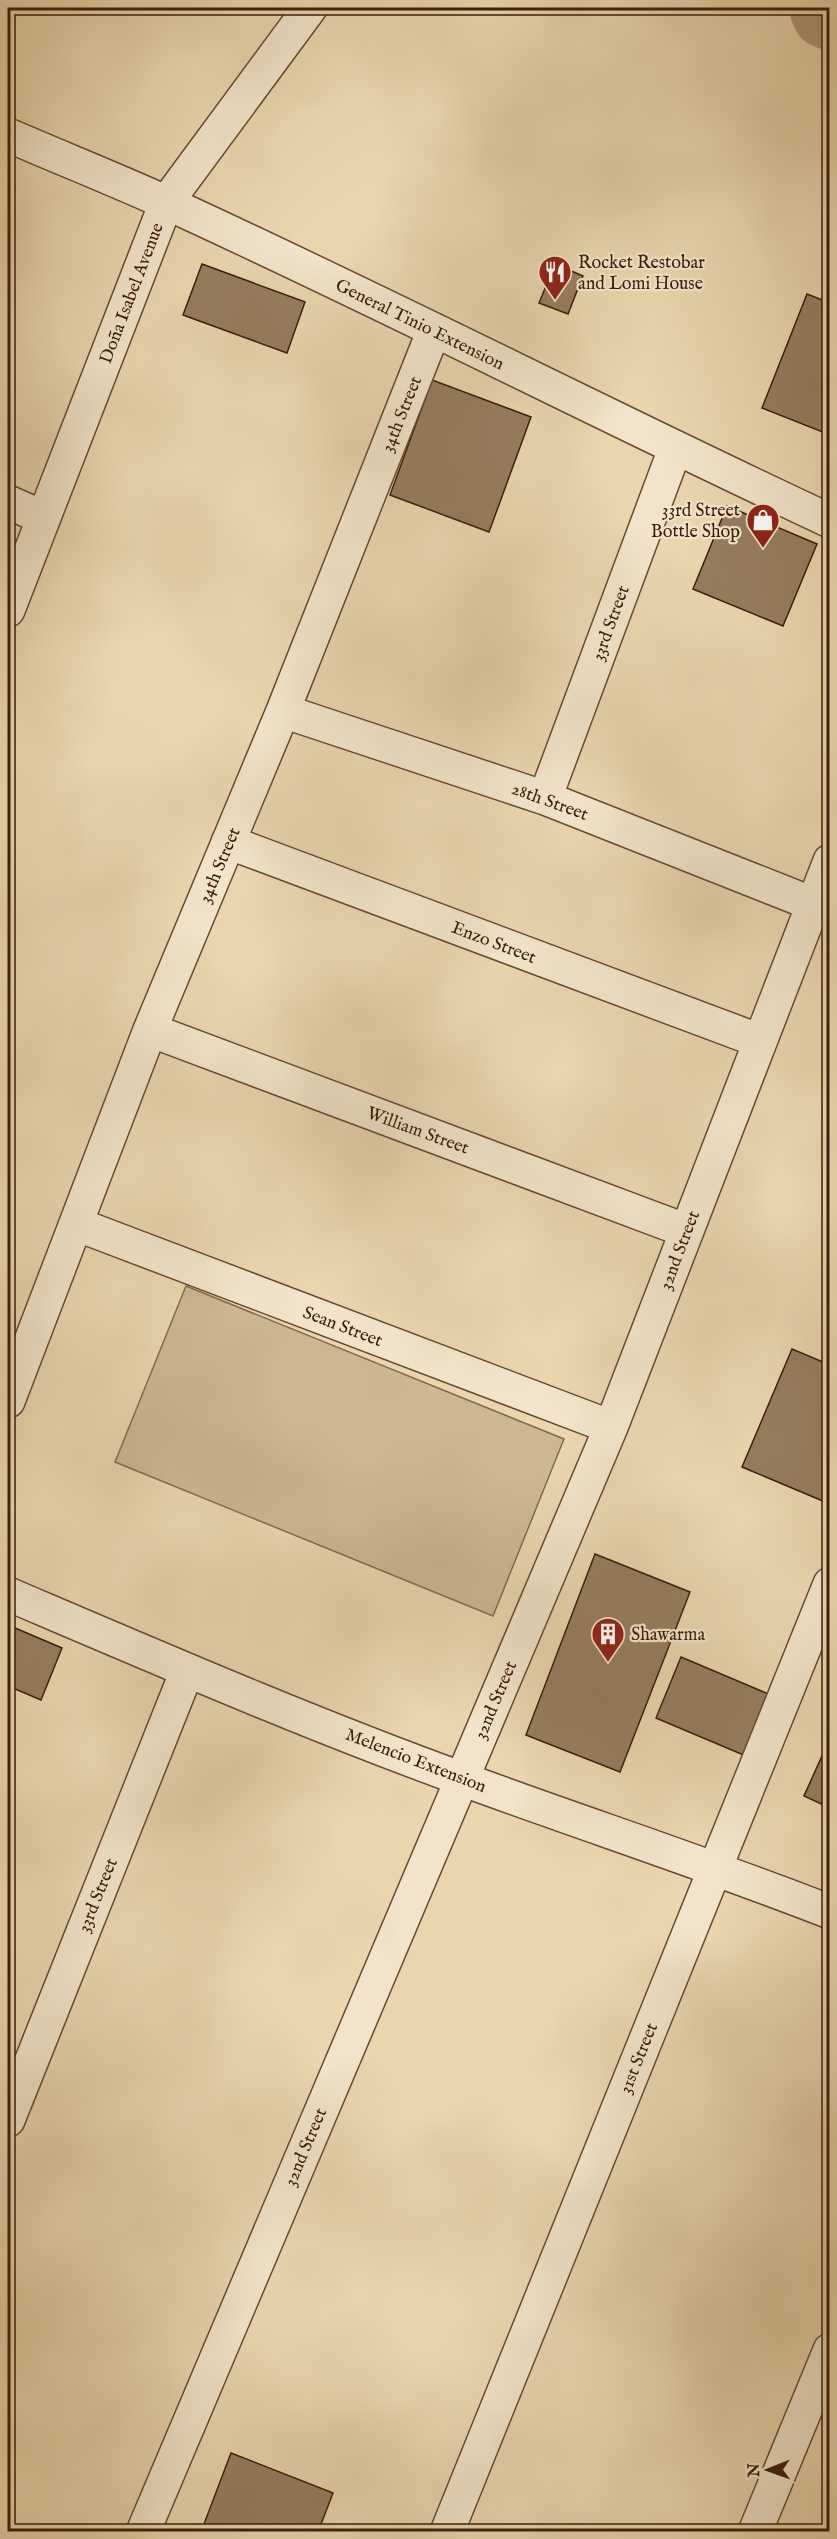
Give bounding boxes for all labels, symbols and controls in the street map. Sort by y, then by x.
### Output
street label: Doña Isabel Avenue [95,220,170,367]
place label: Rocket Restobar and Lomi House [578,252,705,296]
restaurant icon: Rocket Restobar and Lomi House [537,254,573,301]
street label: General Tinio Extension [331,274,508,376]
street label: 34th Street [377,373,428,456]
place label: 33rd Street Bottle Shop [651,500,740,544]
shop icon: 33rd Street Bottle Shop [745,502,781,549]
street label: 33rd Street [587,583,636,664]
street label: 28th Street [508,778,591,827]
street label: 34th Street [194,824,247,907]
street label: Enzo Street [448,917,539,970]
street label: William Street [363,1102,472,1161]
street label: 32nd Street [655,1208,706,1293]
street label: Sean Street [299,1302,386,1353]
building icon: Shawarma [590,1616,626,1663]
place label: Shawarma [631,1624,705,1647]
street label: 32nd Street [470,1658,523,1743]
street label: Melencio Extension [342,1724,490,1799]
street label: 33rd Street [73,1855,124,1936]
street label: 31st Street [615,2020,664,2097]
street label: 32nd Street [280,2105,333,2190]
north arrow [738,2440,798,2500]
text: N [745,2463,765,2478]

